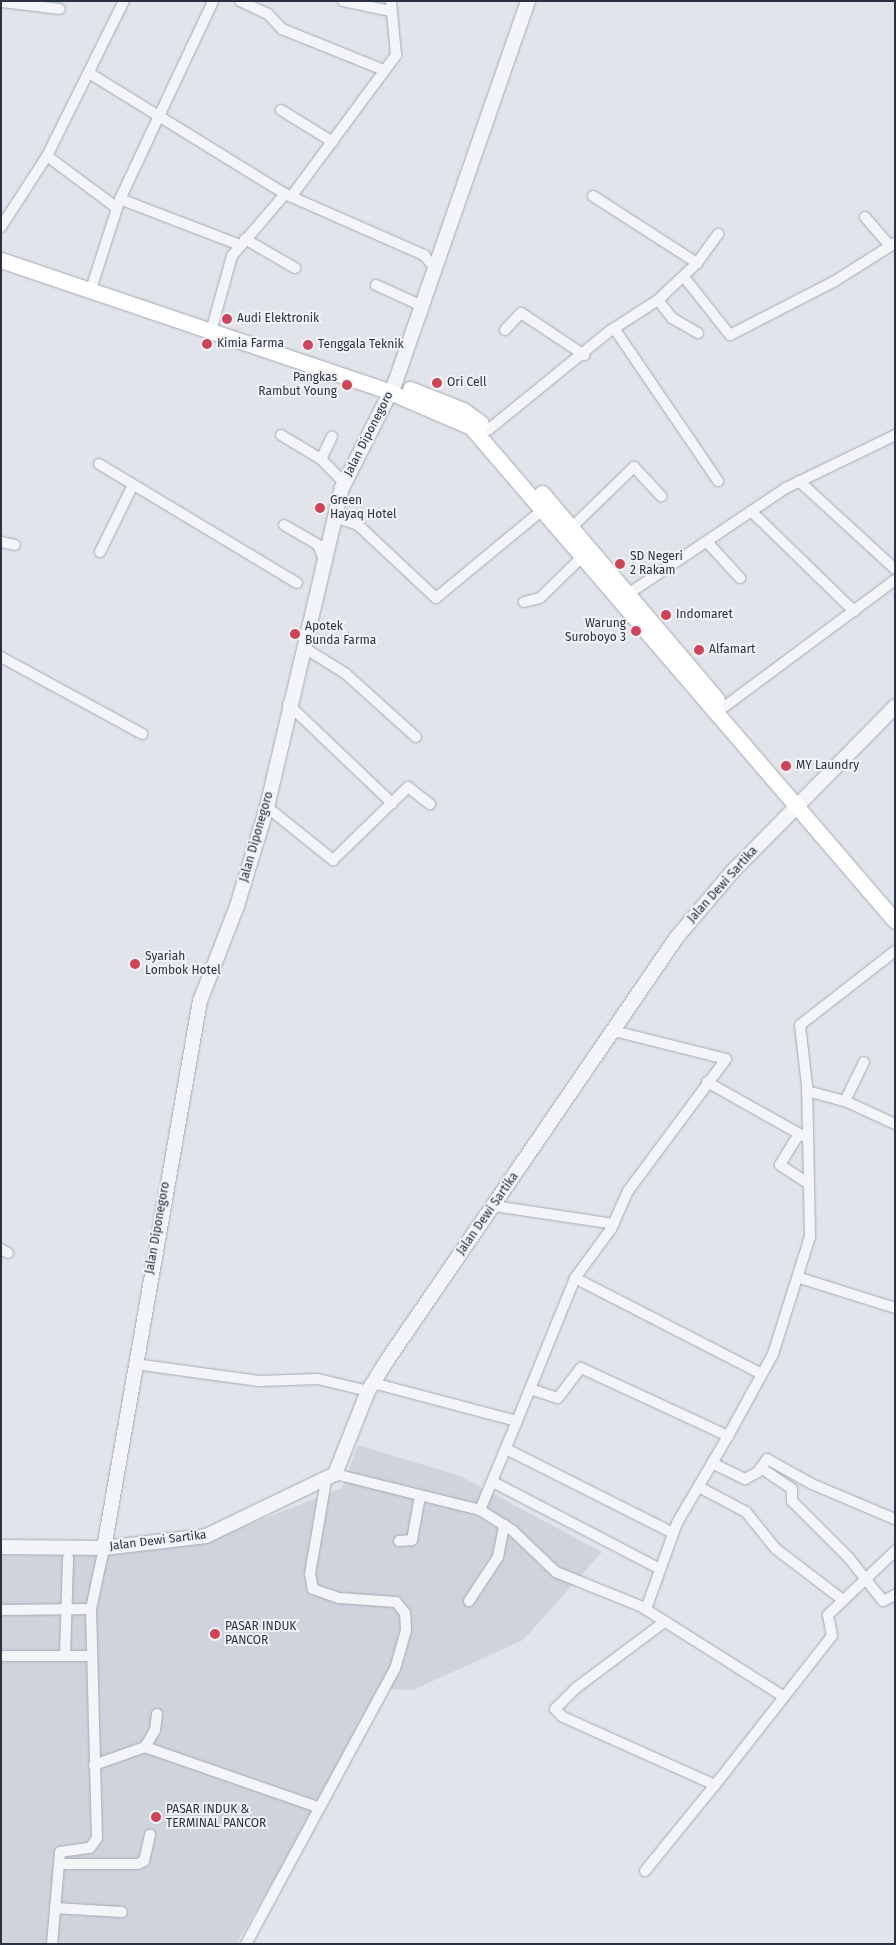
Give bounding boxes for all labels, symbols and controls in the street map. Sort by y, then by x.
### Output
place label: Audi Elektronik [237,312,319,326]
marker: Audi Elektronik [221,313,233,325]
place label: Kimia Farma [217,337,284,351]
marker: Kimia Farma [201,338,213,350]
place label: Tenggala Teknik [318,338,404,352]
marker: Tenggala Teknik [302,339,314,351]
place label: Pangkas Rambut Young [258,371,337,399]
place label: Ori Cell [447,376,487,390]
marker: Ori Cell [431,377,443,389]
marker: Pangkas Rambut Young [341,379,353,391]
street label: Jalan Diponegoro [341,389,397,479]
place label: Green Hayaq Hotel [330,494,396,522]
marker: Green Hayaq Hotel [314,502,326,514]
place label: SD Negeri 2 Rakam [630,550,683,578]
marker: SD Negeri 2 Rakam [614,558,626,570]
place label: Indomaret [676,608,733,622]
marker: Indomaret [660,609,672,621]
place label: Warung Suroboyo 3 [565,617,626,645]
place label: Apotek Bunda Farma [305,620,376,648]
marker: Warung Suroboyo 3 [630,625,642,637]
marker: Apotek Bunda Farma [289,628,301,640]
place label: Alfamart [709,643,755,657]
marker: Alfamart [693,644,705,656]
place label: MY Laundry [796,759,859,773]
marker: MY Laundry [780,760,792,772]
street label: Jalan Diponegoro [237,790,277,884]
street label: Jalan Dewi Sartika [685,844,761,926]
place label: Syariah Lombok Hotel [145,950,221,978]
marker: Syariah Lombok Hotel [129,958,141,970]
street label: Jalan Dewi Sartika [454,1170,522,1258]
street label: Jalan Diponegoro [143,1181,173,1275]
street label: Jalan Dewi Sartika [109,1528,207,1554]
place label: PASAR INDUK PANCOR [225,1620,296,1648]
marker: PASAR INDUK PANCOR [209,1628,221,1640]
place label: PASAR INDUK & TERMINAL PANCOR [166,1803,266,1831]
marker: PASAR INDUK & TERMINAL PANCOR [150,1811,162,1823]

